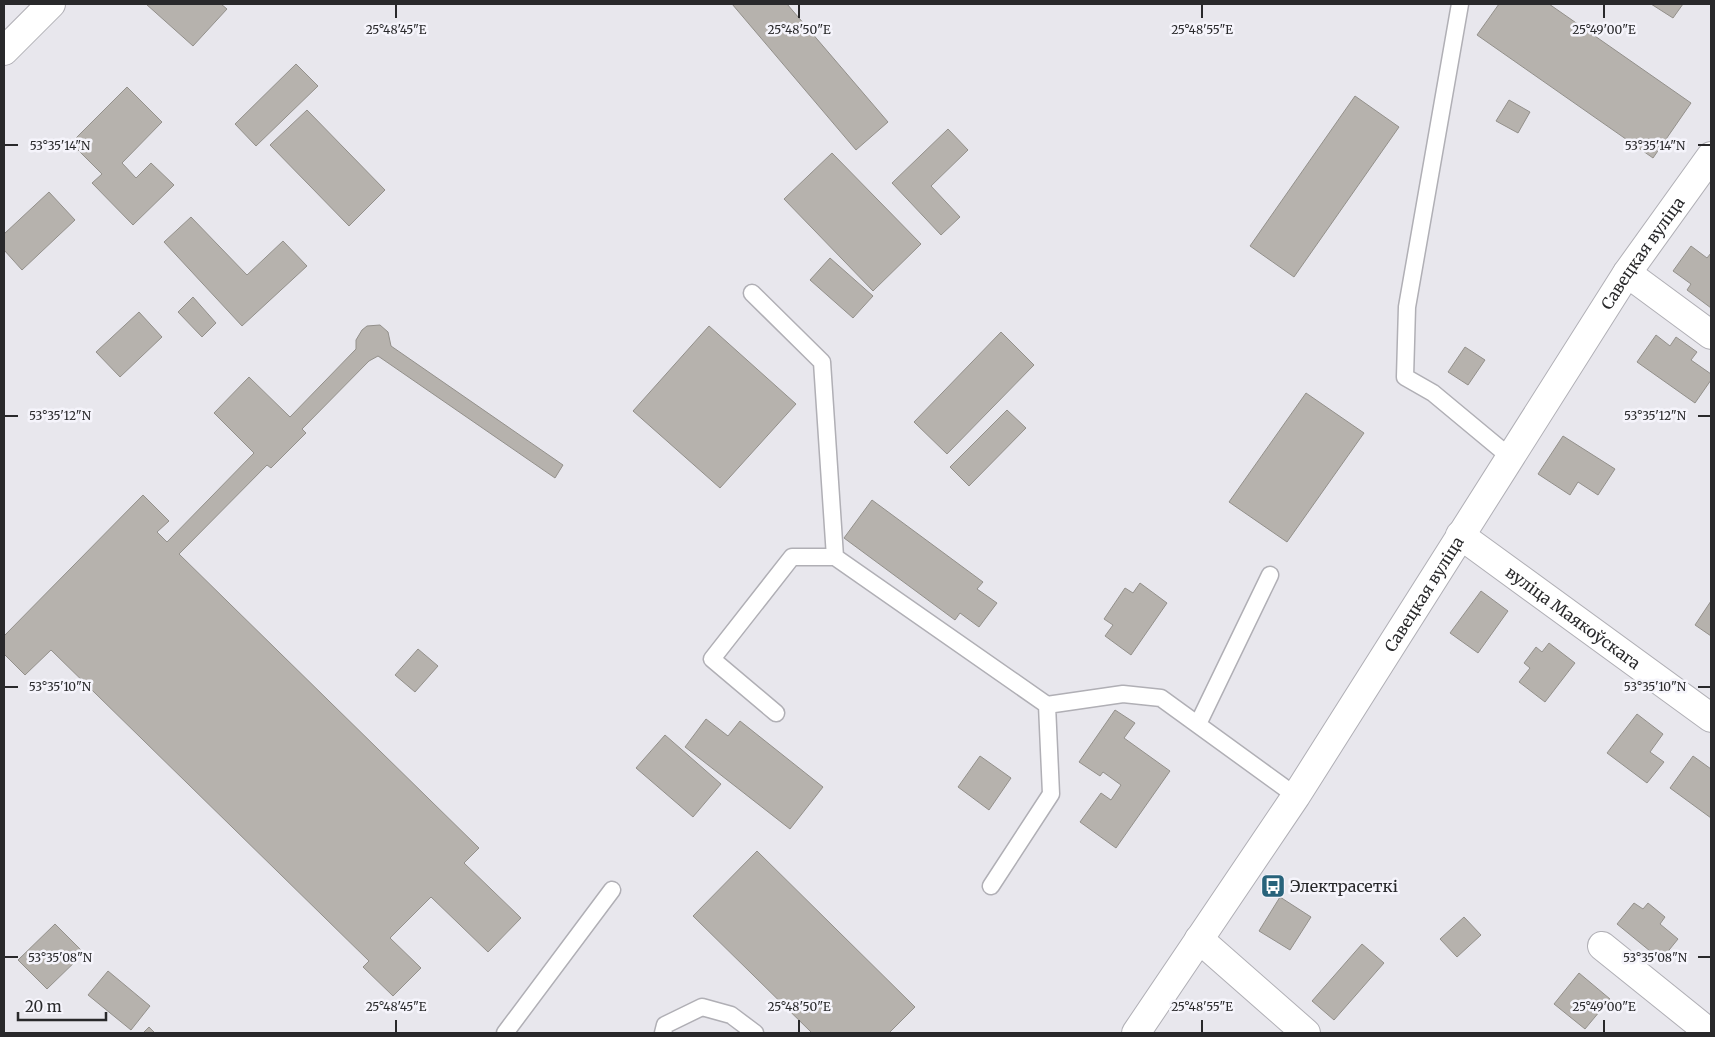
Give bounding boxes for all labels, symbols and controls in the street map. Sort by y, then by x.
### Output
text: 25°48'45"E [366,22,427,37]
text: 25°48'50"E [767,22,831,37]
text: 25°48'55"E [1171,22,1233,37]
text: 25°49'00"E [1572,22,1636,37]
text: 53°35'14"N [30,138,91,153]
text: 53°35'14"N [1625,138,1686,153]
street label: Савецкая вуліца [1597,193,1689,313]
text: 53°35'12"N [29,408,92,423]
text: 53°35'12"N [1624,408,1687,423]
street label: Савецкая вуліца [1380,532,1468,655]
street label: вуліца Маякоўскага [1502,562,1645,673]
text: 53°35'10"N [29,679,92,694]
text: 53°35'10"N [1624,679,1687,694]
bus stop icon: Электрасеткі [1260,873,1286,899]
place label: Электрасеткі [1290,876,1398,896]
text: 53°35'08"N [28,950,93,965]
text: 53°35'08"N [1623,950,1688,965]
scale bar [18,990,105,1022]
text: 20 m [25,997,62,1016]
text: 25°48'45"E [366,999,427,1014]
text: 25°48'50"E [767,999,831,1014]
text: 25°48'55"E [1171,999,1233,1014]
text: 25°49'00"E [1572,999,1636,1014]

